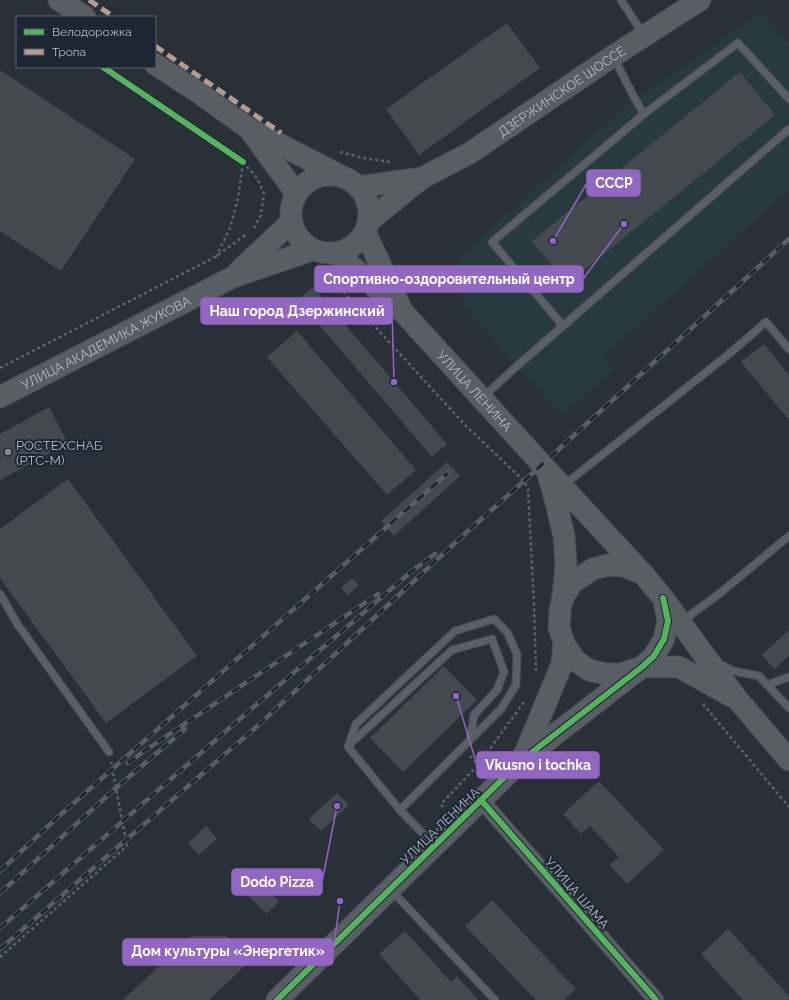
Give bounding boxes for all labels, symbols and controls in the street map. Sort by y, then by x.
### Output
legend [16,16,156,68]
text: Велодорожка [52,25,132,39]
street label: ДЗЕРЖИНСКОЕ ШОССЕ [495,43,628,139]
text: Тропа [52,45,86,59]
callout: СССР [587,170,640,196]
text: СССР [595,175,633,191]
callout: Спортивно-оздоровительный центр [315,266,583,292]
text: Спортивно-оздоровительный центр [323,271,575,287]
street label: УЛИЦА АКАДЕМИКА ЖУКОВА [19,293,193,392]
callout: Наш город Дзержинский [201,298,392,324]
text: Наш город Дзержинский [209,303,385,319]
street label: УЛИЦА ЛЕНИНА [434,347,515,434]
place label: РОСТЕХСНАБ (РТС-М) [16,438,103,468]
marker: РОСТЕХСНАБ (РТС-М) [3,447,13,457]
callout: Vkusno i tochka [477,752,599,778]
text: Vkusno i tochka [485,757,591,773]
street label: УЛИЦА ЛЕНИНА [397,784,483,867]
street label: УЛИЦА ШАМА [542,854,612,932]
callout: Dodo Pizza [232,869,322,895]
text: Dodo Pizza [240,874,314,890]
callout: Дом культуры «Энергетик» [123,939,333,965]
text: Дом культуры «Энергетик» [131,943,325,959]

